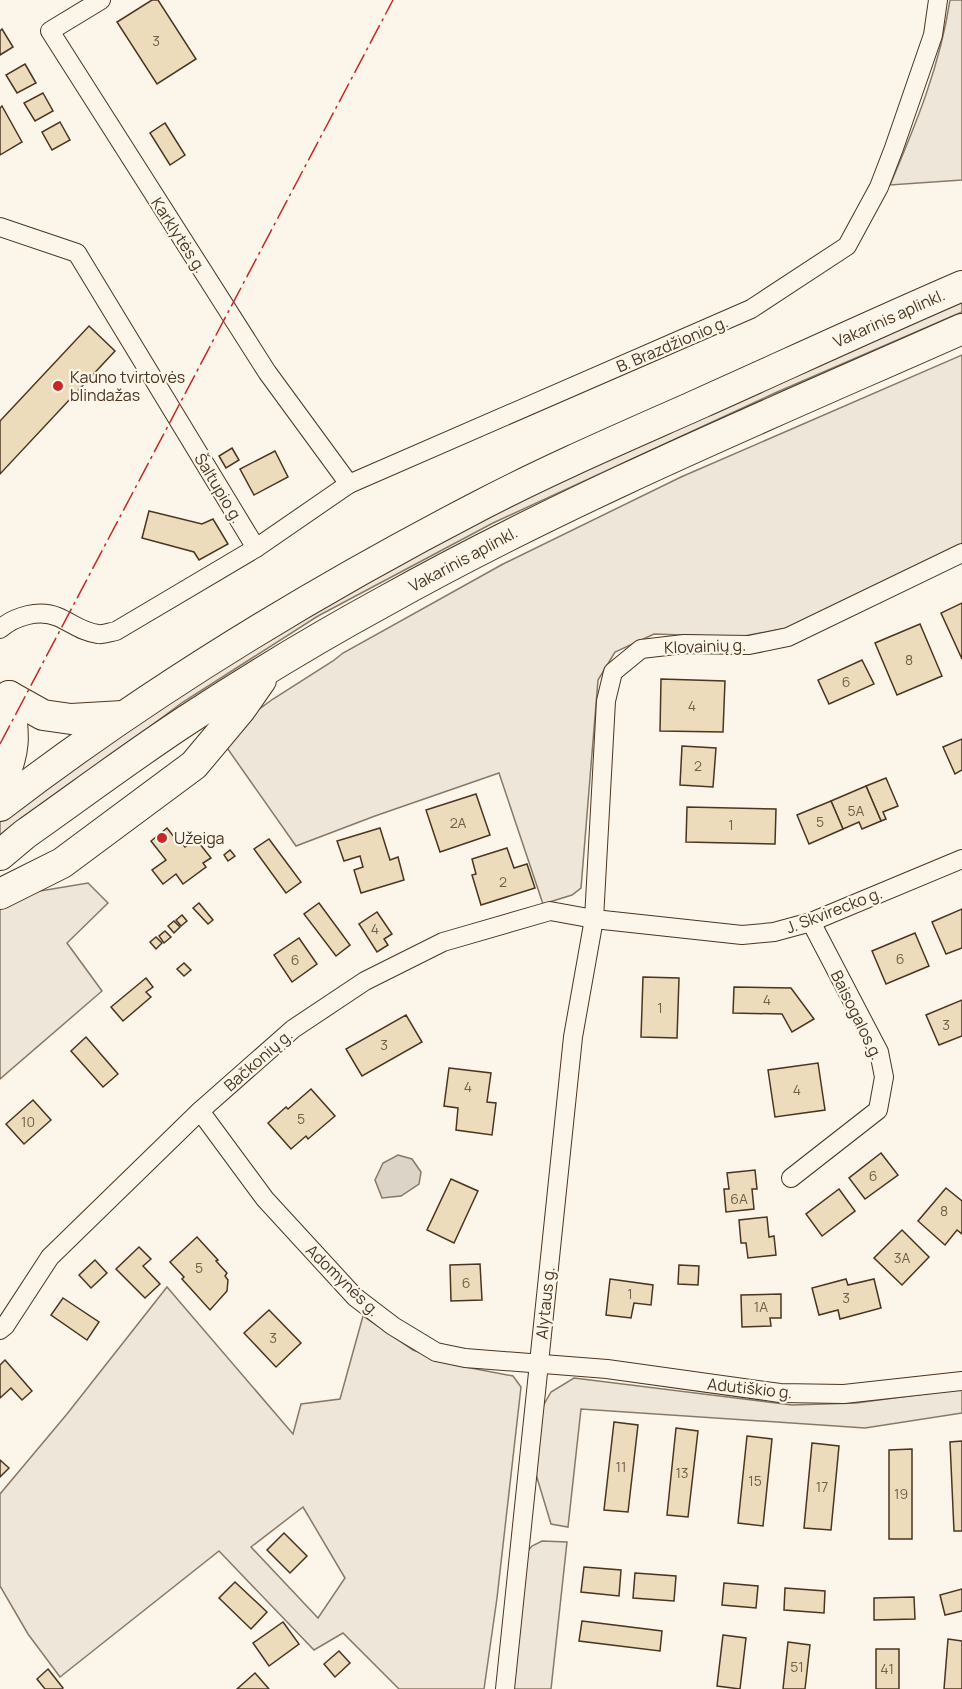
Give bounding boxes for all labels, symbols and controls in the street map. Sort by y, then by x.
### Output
house number: 3 [152,31,160,50]
street label: Karklytės g. [146,193,212,277]
street label: Vakarinis aplinkl. [830,284,948,352]
street label: B. Brazdžionio g. [613,311,731,377]
place label: Kauno tvirtovės blindažas [70,366,185,406]
marker: Kauno tvirtovės blindažas [51,379,65,393]
street label: Šaltupio g. [190,449,248,527]
street label: Vakarinis aplinkl. [405,521,521,597]
street label: Klovainių g. [664,634,746,658]
house number: 8 [905,650,913,669]
house number: 6 [842,672,850,691]
house number: 4 [688,696,696,715]
house number: 2 [694,756,702,775]
house number: 5A [848,801,865,820]
house number: 5 [816,812,824,831]
house number: 2A [450,813,466,832]
house number: 1 [728,815,734,834]
place label: Užeiga [174,827,225,849]
marker: Užeiga [155,831,169,845]
house number: 2 [499,872,507,891]
street label: J. Skvirecko g. [783,882,885,938]
house number: 4 [371,919,379,938]
house number: 6 [896,949,904,968]
house number: 6 [291,950,299,969]
street label: Baisogalos g. [826,967,888,1063]
house number: 4 [763,990,771,1009]
house number: 1 [657,998,663,1017]
house number: 3 [942,1015,950,1034]
street label: Bačkonių g. [219,1024,297,1096]
house number: 3 [380,1035,388,1054]
house number: 4 [464,1077,472,1096]
house number: 4 [793,1080,801,1099]
house number: 5 [297,1109,305,1128]
house number: 10 [21,1112,35,1131]
house number: 6 [869,1166,877,1185]
house number: 6A [730,1189,748,1208]
house number: 8 [940,1201,948,1220]
street label: Adomynės g. [301,1239,385,1321]
house number: 3A [894,1248,910,1267]
house number: 5 [195,1258,203,1277]
street label: Alytaus g. [530,1266,560,1340]
house number: 6 [462,1273,470,1292]
house number: 1 [627,1284,633,1303]
house number: 3 [842,1288,850,1307]
house number: 1A [754,1297,768,1316]
house number: 3 [269,1328,277,1347]
street label: Adutiškio g. [706,1373,794,1403]
house number: 11 [616,1457,626,1476]
house number: 13 [675,1463,689,1482]
house number: 15 [748,1471,762,1490]
house number: 17 [816,1477,828,1496]
house number: 19 [894,1484,908,1503]
house number: 51 [790,1657,804,1676]
house number: 41 [880,1659,894,1678]

